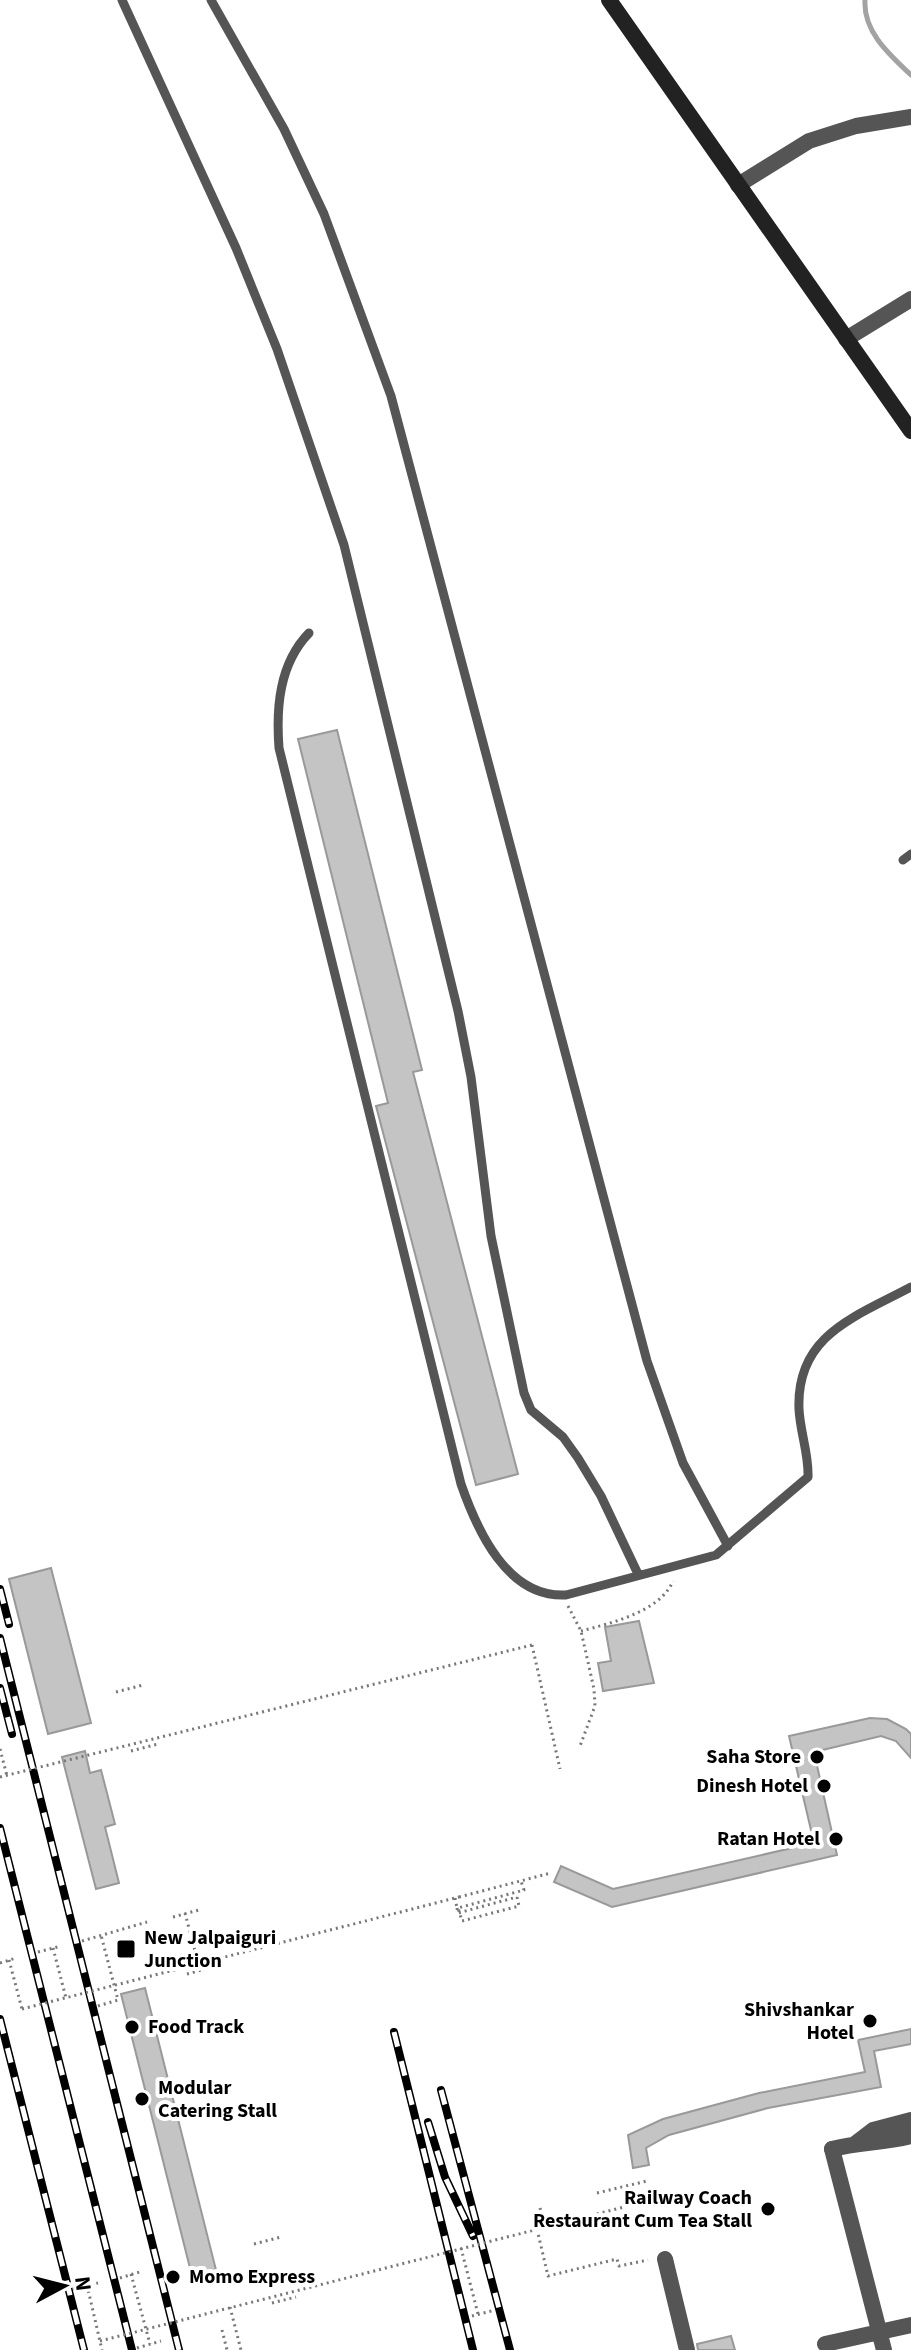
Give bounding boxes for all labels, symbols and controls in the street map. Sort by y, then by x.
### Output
place label: Saha Store [706,1743,801,1771]
marker: Saha Store [808,1748,826,1766]
place label: Dinesh Hotel [696,1772,808,1800]
marker: Dinesh Hotel [815,1777,833,1795]
place label: Ratan Hotel [717,1825,820,1853]
marker: Ratan Hotel [827,1830,845,1848]
place label: New Jalpaiguri Junction [144,1924,276,1975]
marker: New Jalpaiguri Junction [115,1938,137,1960]
place label: Shivshankar Hotel [744,1996,854,2047]
marker: Shivshankar Hotel [861,2012,879,2030]
place label: Food Track [148,2013,244,2041]
marker: Food Track [123,2018,141,2036]
place label: Modular Catering Stall [158,2074,277,2125]
marker: Modular Catering Stall [133,2090,151,2108]
place label: Railway Coach Restaurant Cum Tea Stall [533,2184,752,2235]
marker: Railway Coach Restaurant Cum Tea Stall [759,2200,777,2218]
north arrow [24,2246,104,2326]
place label: Momo Express [189,2263,315,2291]
marker: Momo Express [164,2268,182,2286]
text: N [66,2274,100,2293]

